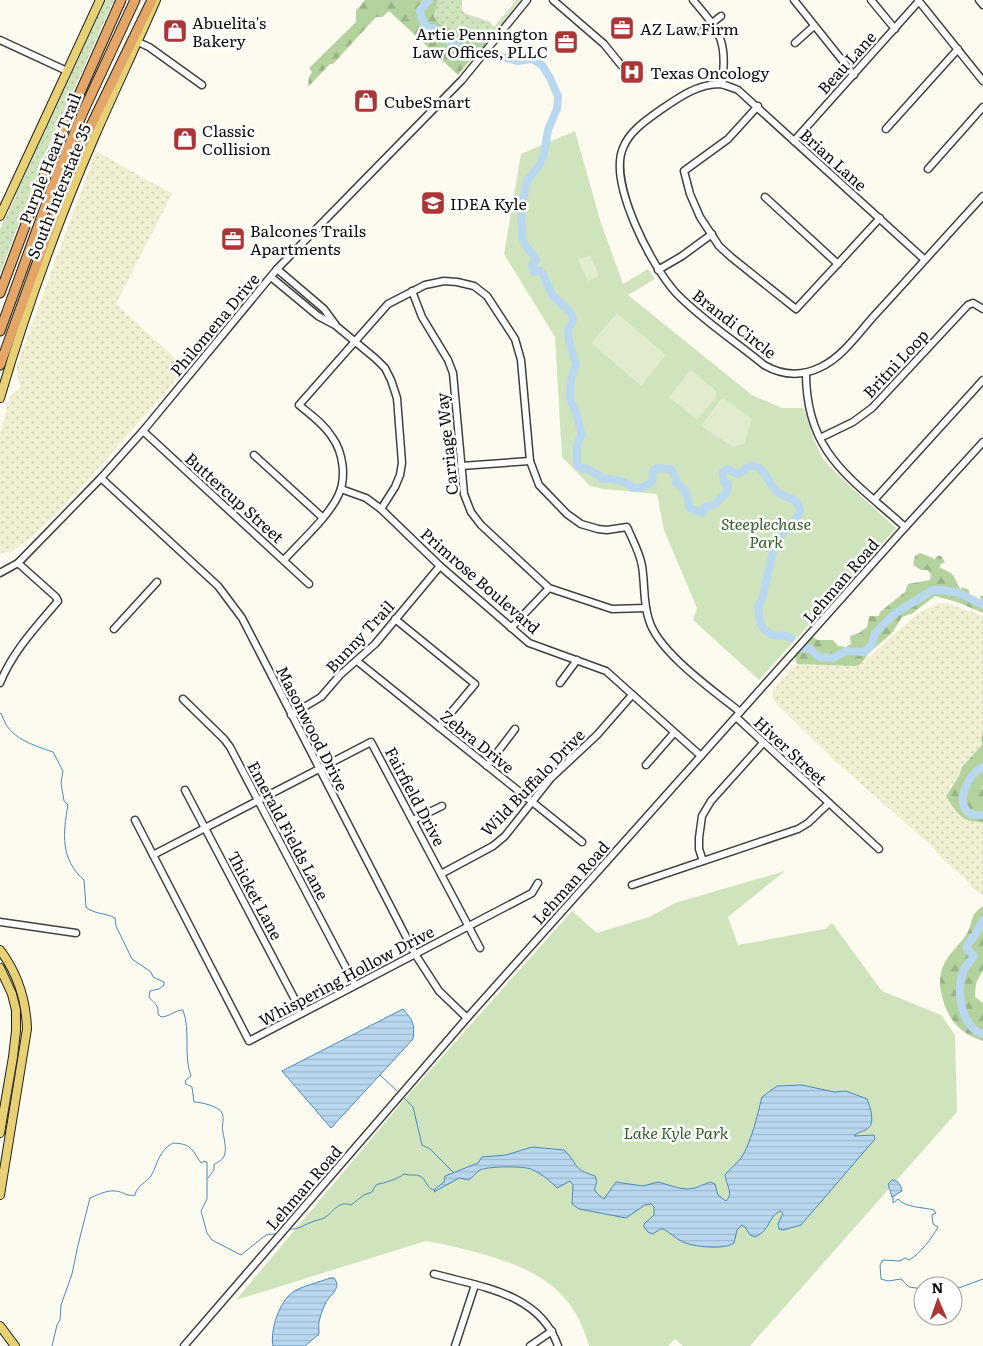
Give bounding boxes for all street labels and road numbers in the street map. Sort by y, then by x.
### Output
street label: Beau Lane [811,25,881,99]
street label: Purple Heart Trail [12,89,86,227]
street label: South Interstate 35 [20,120,96,262]
street label: Brian Lane [795,122,873,196]
street label: Philomena Drive [164,267,264,381]
street label: Brandi Circle [688,283,782,363]
street label: Britni Loop [857,323,933,403]
street label: Carriage Way [429,391,463,496]
street label: Buttercup Street [180,446,290,548]
street label: Primrose Boulevard [416,521,546,639]
street label: Lehman Road [796,532,884,628]
street label: Bunny Trail [319,594,399,678]
street label: Masonwood Drive [271,661,355,795]
street label: Zebra Drive [436,704,520,778]
street label: Hiver Street [749,710,833,791]
street label: Wild Buffalo Drive [474,723,590,841]
street label: Fairfield Drive [380,742,452,850]
street label: Emerald Fields Lane [242,756,336,904]
street label: Lehman Road [526,835,614,929]
street label: Thicket Lane [222,846,290,944]
street label: Whispering Hollow Drive [254,919,438,1031]
street label: Lehman Road [259,1139,347,1235]

